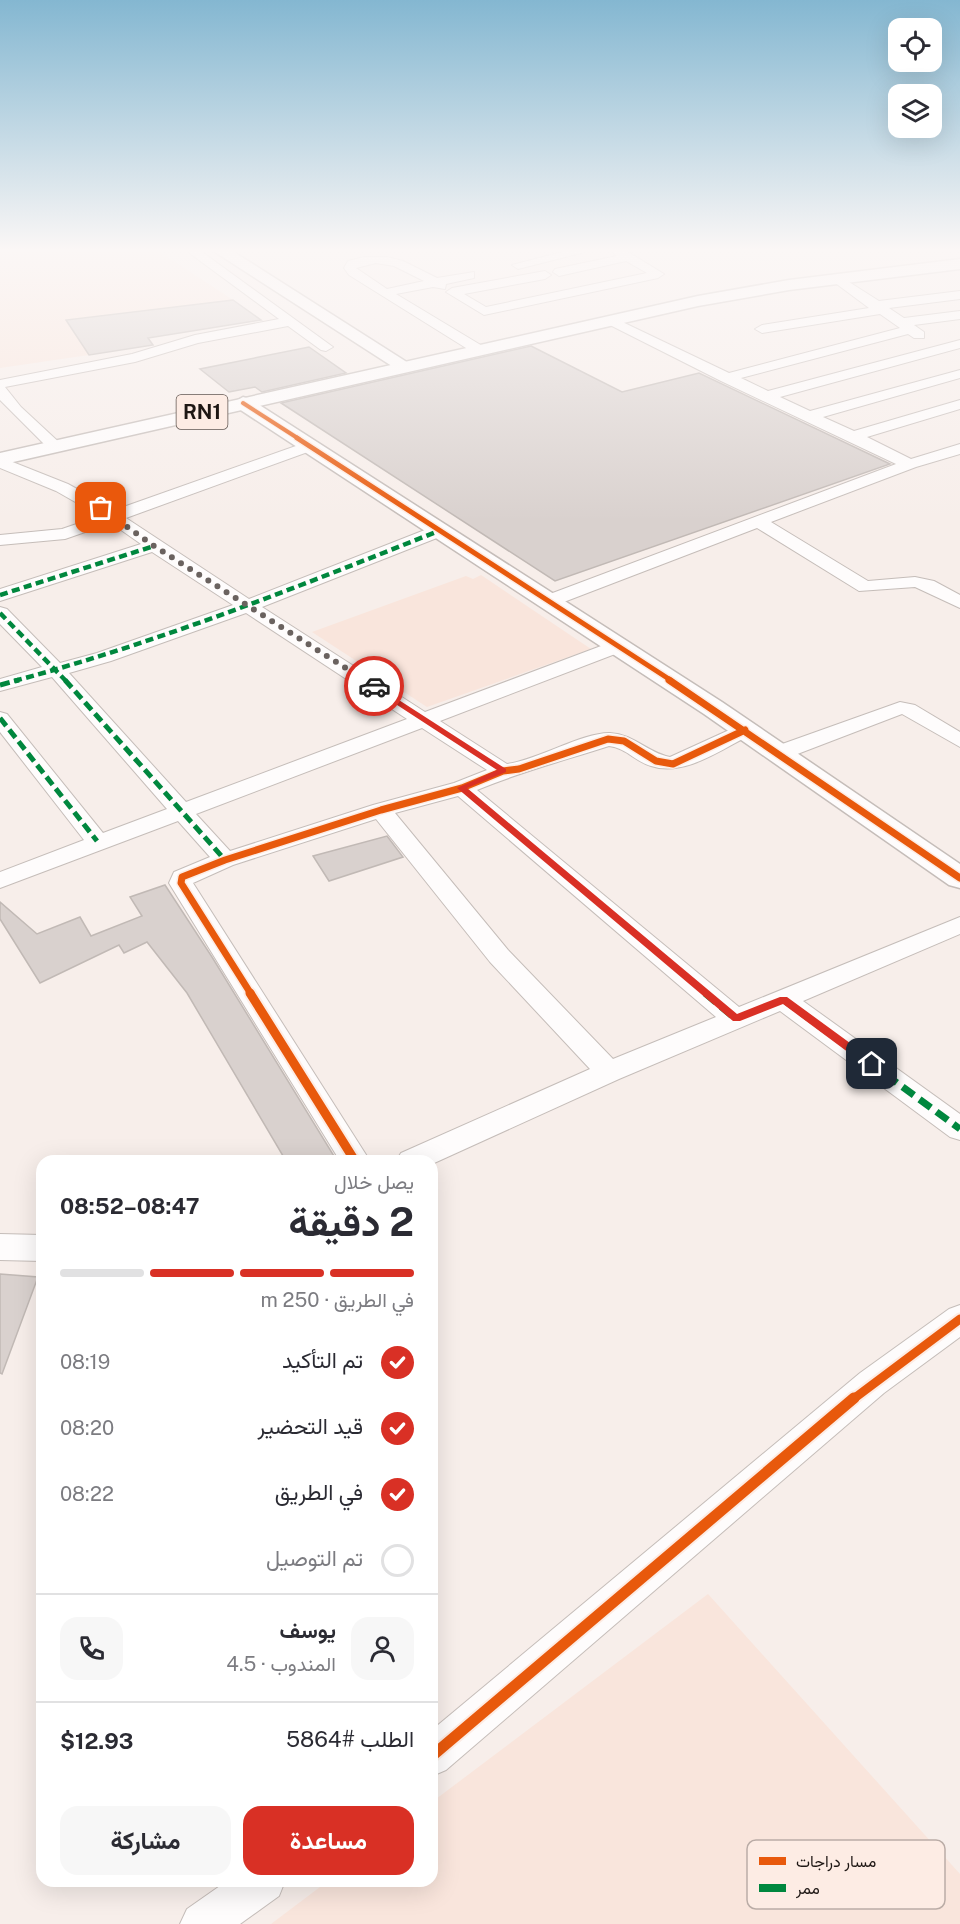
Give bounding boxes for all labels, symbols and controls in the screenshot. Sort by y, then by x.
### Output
map controls [888,18,942,138]
button: locate [888,18,942,72]
button: layers [888,84,942,138]
road number: RN1 [176,395,228,429]
pin [75,482,126,533]
icon: bag [84,491,117,524]
courier [344,656,404,716]
icon: car [358,670,391,703]
pin [846,1038,897,1089]
icon: home [855,1047,888,1080]
text: يصل خلال [334,1170,414,1194]
text: 08:47–08:52 [60,1193,200,1219]
text: 2 دقيقة [288,1199,414,1245]
text: في الطريق · 250 m [260,1288,414,1312]
icon: check [381,1346,414,1379]
text: تم التأكيد [282,1347,363,1373]
text: 08:19 [60,1350,110,1374]
icon: check [381,1412,414,1445]
text: قيد التحضير [257,1413,363,1439]
text: 08:20 [60,1416,114,1440]
icon: check [381,1478,414,1511]
text: في الطريق [275,1479,363,1505]
text: 08:22 [60,1482,114,1506]
text: تم التوصيل [266,1545,363,1571]
button: phone [60,1617,123,1680]
text: يوسف [280,1617,336,1643]
button: person [351,1617,414,1680]
text: المندوب · 4.5 [226,1652,336,1676]
text: الطلب #5864 [286,1726,414,1752]
text: $12.93 [60,1728,133,1754]
button: مشاركة [60,1806,231,1875]
button: مساعدة [243,1806,414,1875]
legend [747,1840,945,1909]
text: مسار دراجات [796,1852,876,1872]
text: ممر [795,1879,820,1899]

